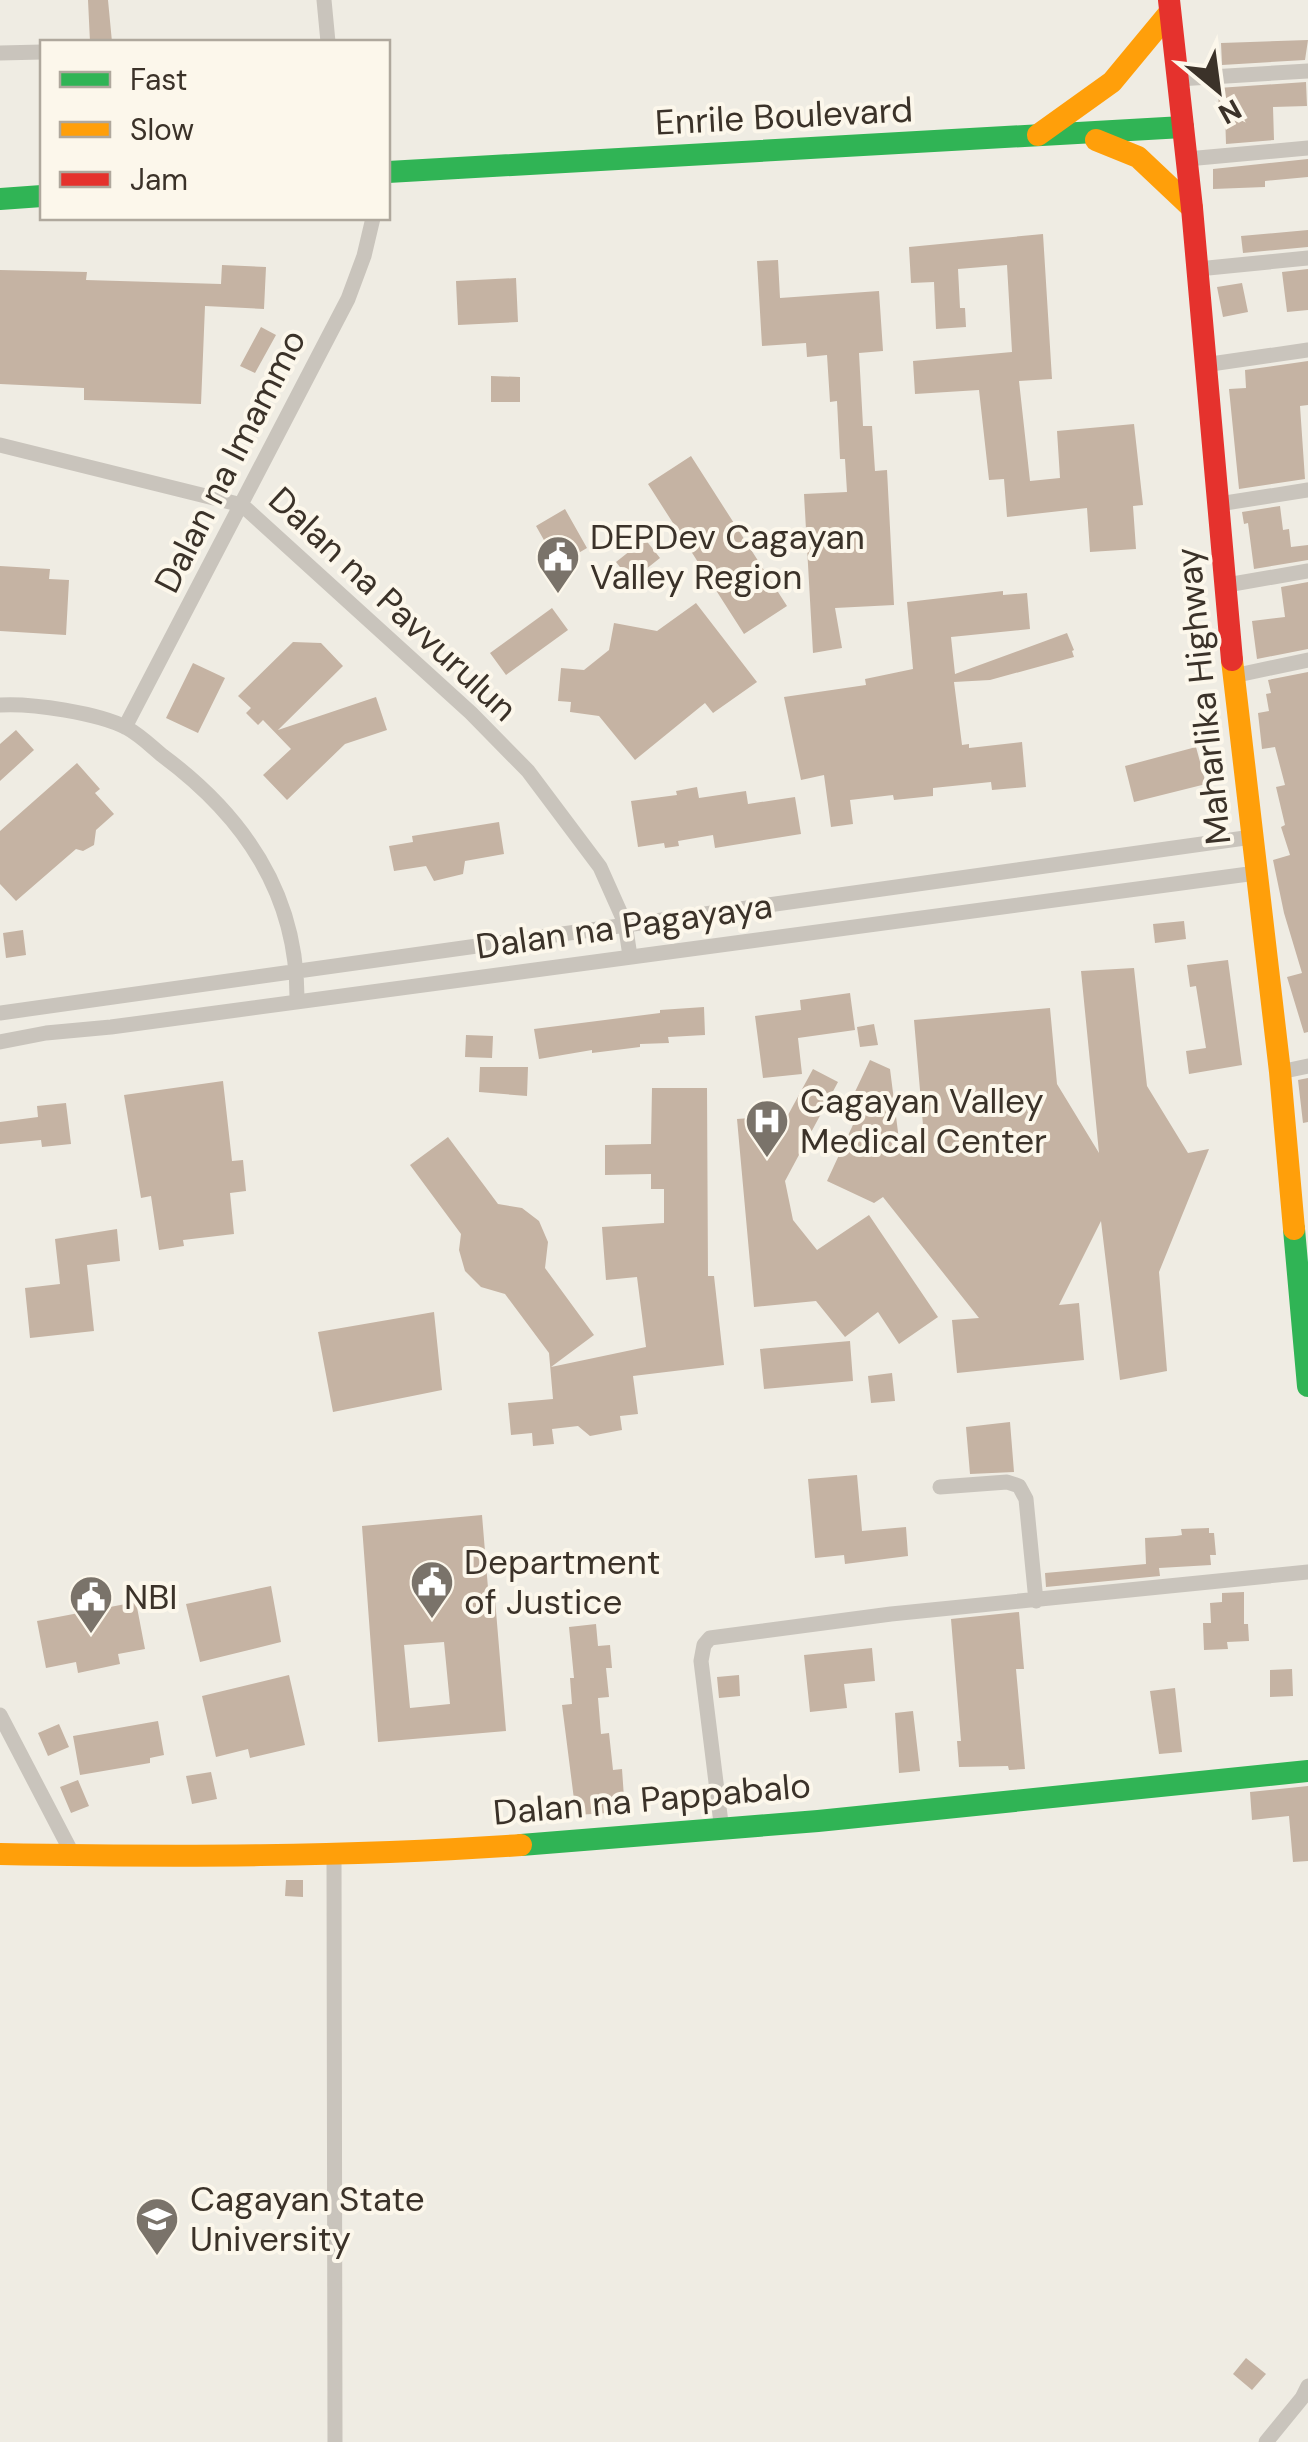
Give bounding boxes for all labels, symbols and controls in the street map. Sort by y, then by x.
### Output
legend [40,40,390,220]
north arrow [1168,40,1268,140]
text: Fast [130,60,188,99]
street label: Enrile Boulevard [654,86,914,146]
text: N [1212,90,1248,133]
text: Slow [130,110,194,149]
text: Jam [130,160,188,199]
street label: Dalan na Imammo [144,322,316,600]
street label: Dalan na Pavvurulun [259,477,527,731]
place label: DEPDev Cagayan Valley Region [590,514,865,600]
public building icon: DEPDev Cagayan Valley Region [535,534,581,595]
street label: Maharlika Highway [1165,545,1241,847]
street label: Dalan na Pagayaya [473,882,775,970]
place label: Cagayan Valley Medical Center [800,1078,1047,1164]
hospital icon: Cagayan Valley Medical Center [744,1098,790,1159]
place label: Department of Justice [464,1539,660,1625]
public building icon: Department of Justice [409,1559,455,1620]
public building icon: NBI [68,1574,114,1635]
place label: NBI [124,1574,177,1620]
street label: Dalan na Pappabalo [491,1762,813,1836]
place label: Cagayan State University [190,2176,425,2262]
school or university icon: Cagayan State University [134,2196,180,2257]

